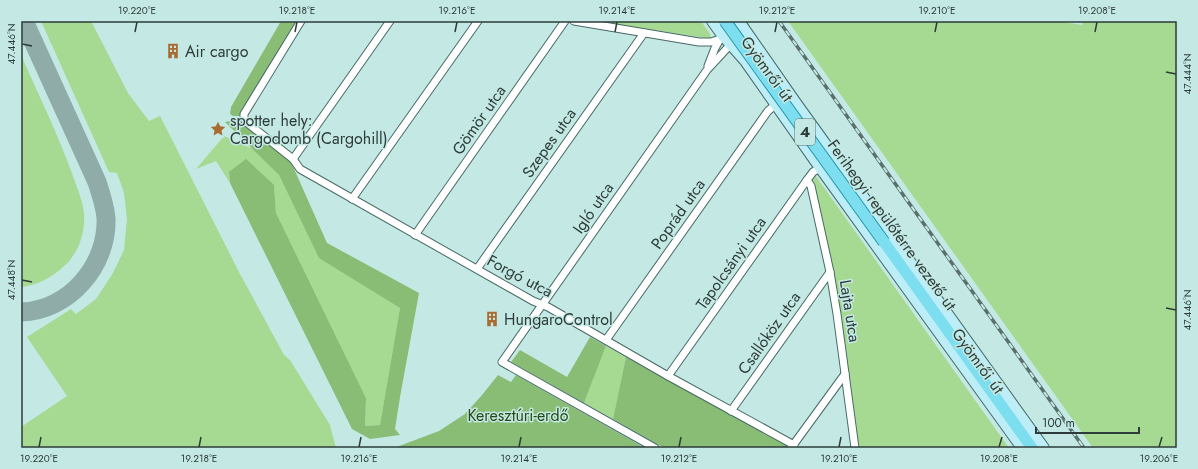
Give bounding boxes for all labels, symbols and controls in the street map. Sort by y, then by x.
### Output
text: 19.220°E [118,3,156,18]
text: 19.218°E [279,3,315,18]
text: 19.216°E [439,3,475,18]
text: 19.214°E [599,3,635,18]
text: 19.212°E [759,3,795,18]
text: 19.210°E [918,3,956,18]
text: 19.208°E [1078,3,1116,18]
text: 47.446°N [4,23,19,65]
street label: Gyömrői út [735,31,799,107]
place label: Air cargo [185,40,249,63]
building icon: Air cargo [164,42,182,60]
text: 47.444°N [1180,53,1195,95]
street label: Gömör utca [447,81,511,159]
street label: Szepes utca [517,104,581,182]
place label: spotter hely: Cargodomb (Cargohill) [230,109,388,150]
road number: 4 [795,119,815,145]
place icon: spotter hely: Cargodomb (Cargohill) [209,120,227,138]
street label: Ferihegyi repülőtérre vezető út [822,135,962,315]
street label: Poprád utca [645,174,711,254]
street label: Igló utca [567,178,619,238]
street label: Tapolcsányi utca [690,212,772,314]
street label: Forgó utca [483,249,557,303]
text: 47.448°N [4,260,19,300]
street label: Lajta utca [834,278,866,344]
street label: Csallóköz utca [732,287,806,379]
text: 47.446°N [1180,289,1195,331]
place label: HungaroControl [504,308,613,331]
building icon: HungaroControl [483,310,501,328]
street label: Gyömrői út [946,323,1010,399]
park label: Keresztúri-erdő [468,404,569,427]
scale bar [1036,409,1139,435]
text: 100 m [1042,414,1075,432]
text: 19.220°E [20,451,58,466]
text: 19.218°E [181,451,217,466]
text: 19.216°E [341,451,377,466]
text: 19.214°E [501,451,537,466]
text: 19.212°E [661,451,697,466]
text: 19.210°E [820,451,858,466]
text: 19.208°E [980,451,1018,466]
text: 19.206°E [1140,451,1178,466]

